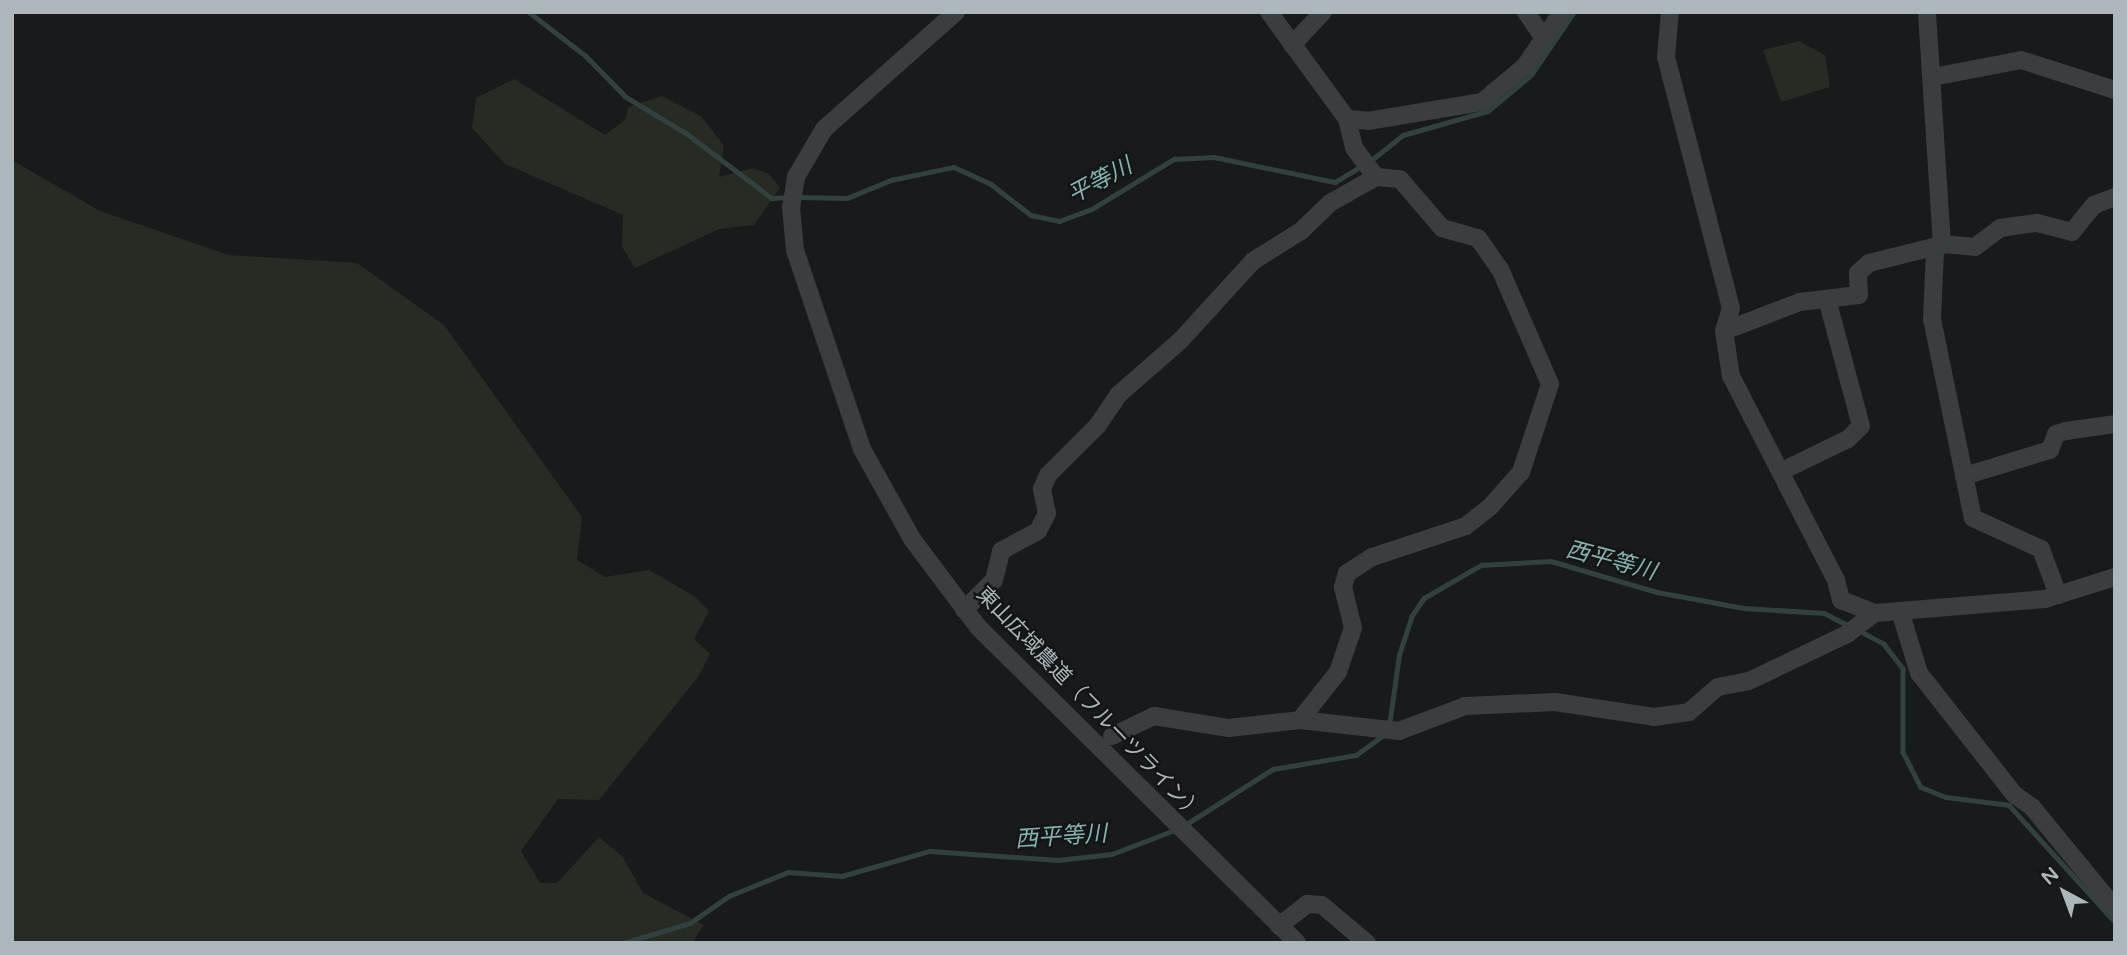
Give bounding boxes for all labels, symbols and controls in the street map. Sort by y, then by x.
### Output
water label: 平等川 [1063,153,1137,209]
water label: 西平等川 [1563,536,1659,586]
street label: 東山広域農道（フルーツライン） [971,582,1207,826]
water label: 西平等川 [1014,820,1108,854]
north arrow [2029,857,2099,927]
text: N [2037,863,2063,889]

